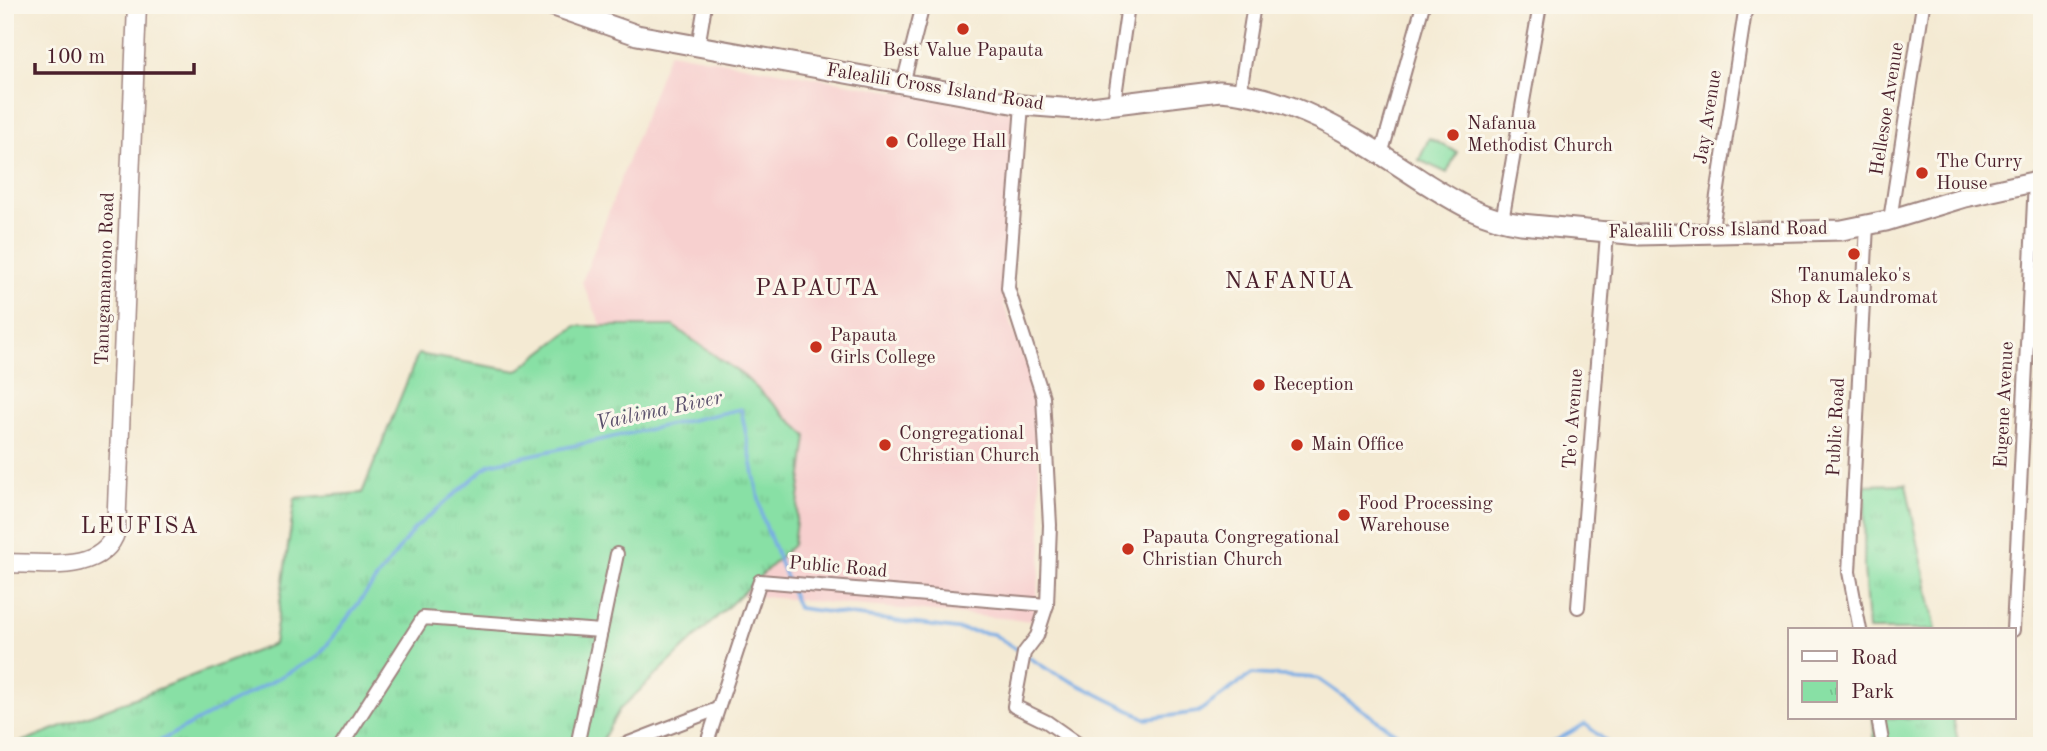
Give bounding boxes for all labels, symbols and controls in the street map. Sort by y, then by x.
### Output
marker: Best Value Papauta [955,21,971,37]
scale bar [35,32,194,76]
street label: Hellesoe Avenue [1868,41,1908,177]
place label: Best Value Papauta [883,42,1044,61]
text: 100 m [46,47,105,68]
street label: Falealili Cross Island Road [825,61,1045,115]
street label: Jay Avenue [1692,69,1726,165]
place label: Nafanua Methodist Church [1467,115,1613,156]
marker: Nafanua Methodist Church [1445,127,1461,143]
place label: College Hall [906,133,1006,152]
marker: College Hall [884,134,900,150]
place label: The Curry House [1936,153,2023,194]
marker: The Curry House [1914,165,1930,181]
street label: Tanugamanono Road [93,192,119,366]
street label: Falealili Cross Island Road [1608,220,1828,242]
marker: Tanumaleko's Shop & Laundromat [1846,246,1862,262]
place label: Tanumaleko's Shop & Laundromat [1770,267,1938,308]
district label: NAFANUA [1225,270,1355,293]
district label: PAPAUTA [755,277,881,300]
place label: Papauta Girls College [830,327,935,368]
marker: Papauta Girls College [808,339,824,355]
street label: Eugene Avenue [1992,341,2018,469]
street label: Te'o Avenue [1561,368,1587,470]
place label: Reception [1273,376,1354,395]
marker: Reception [1251,377,1267,393]
street label: Public Road [1825,377,1849,477]
water label: Vailima River [594,387,725,435]
place label: Congregational Christian Church [899,425,1040,466]
place label: Main Office [1311,436,1404,455]
marker: Congregational Christian Church [877,437,893,453]
marker: Main Office [1289,437,1305,453]
place label: Food Processing Warehouse [1358,495,1494,536]
marker: Food Processing Warehouse [1336,507,1352,523]
district label: LEUFISA [80,515,200,538]
place label: Papauta Congregational Christian Church [1142,529,1339,570]
marker: Papauta Congregational Christian Church [1120,541,1136,557]
street label: Public Road [788,554,888,582]
legend [1788,628,2016,720]
text: Road [1851,648,1898,669]
text: Park [1851,682,1894,703]

